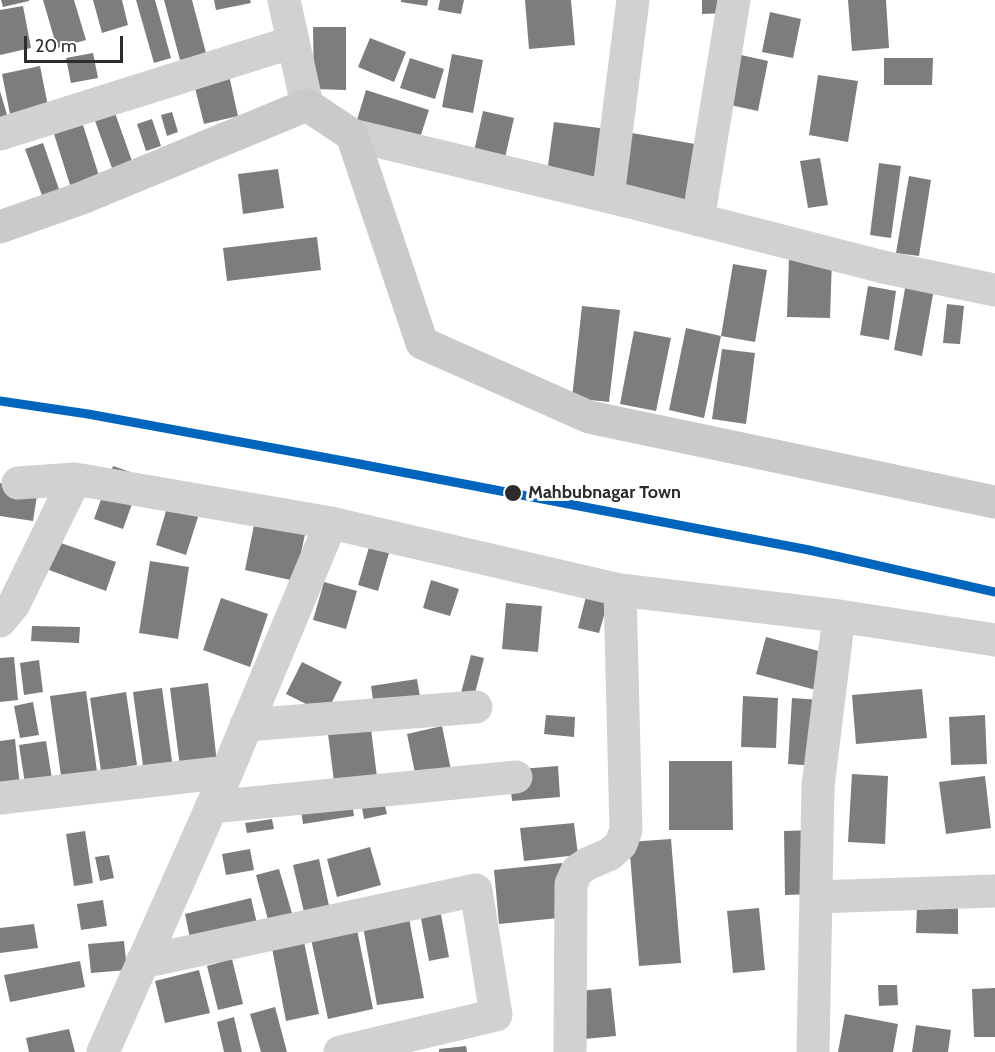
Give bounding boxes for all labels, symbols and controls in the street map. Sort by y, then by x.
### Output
scale bar [27,24,126,62]
text: 20 m [35,35,77,57]
place label: Mahbubnagar Town [528,482,681,504]
marker: Mahbubnagar Town [503,483,523,503]

